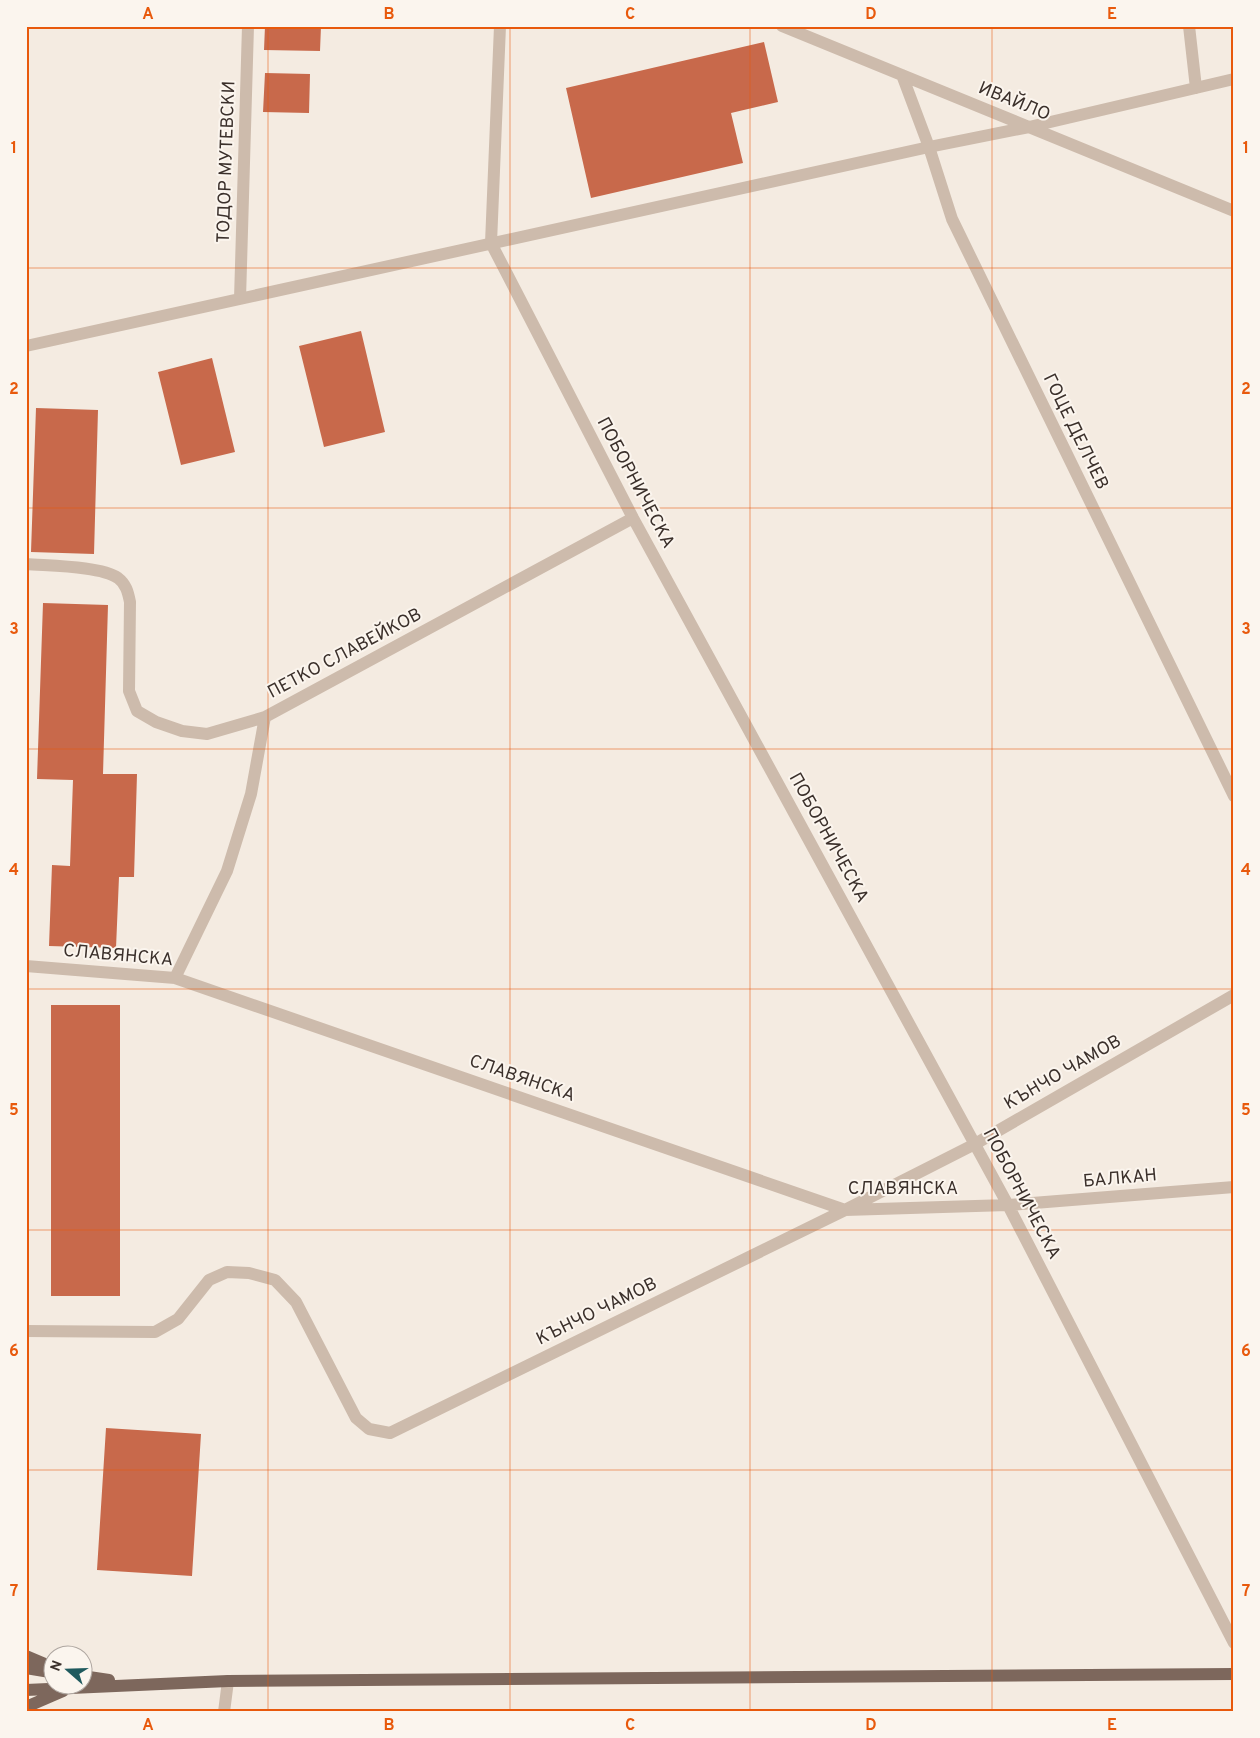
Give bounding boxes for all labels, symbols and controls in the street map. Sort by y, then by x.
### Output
text: A [142,5,154,25]
text: B [383,5,395,25]
text: C [625,5,635,25]
text: D [865,5,877,25]
text: E [1107,5,1117,25]
street label: ИВАЙЛО [975,75,1054,127]
street label: ТОДОР МУТЕВСКИ [213,80,241,244]
text: 1 [11,139,17,159]
text: 1 [1243,139,1249,159]
street label: ГОЦЕ ДЕЛЧЕВ [1037,370,1113,494]
text: 2 [9,380,19,400]
text: 2 [1241,380,1251,400]
street label: ПОБОРНИЧЕСКА [591,414,679,552]
street label: ПЕТКО СЛАВЕЙКОВ [263,602,426,704]
text: 3 [9,620,19,640]
text: 3 [1241,620,1251,640]
street label: ПОБОРНИЧЕСКА [783,769,873,907]
text: 4 [9,861,19,881]
text: 4 [1241,861,1251,881]
street label: СЛАВЯНСКА [62,940,174,972]
street label: КЪНЧО ЧАМОВ [1000,1030,1126,1116]
street label: СЛАВЯНСКА [466,1050,578,1108]
text: 5 [9,1101,19,1121]
text: 5 [1241,1101,1251,1121]
street label: ПОБОРНИЧЕСКА [977,1125,1065,1263]
street label: БАЛКАН [1082,1164,1158,1194]
street label: СЛАВЯНСКА [848,1178,958,1201]
street label: КЪНЧО ЧАМОВ [533,1273,661,1351]
text: 6 [9,1342,19,1362]
text: 6 [1241,1342,1251,1362]
text: 7 [10,1582,18,1602]
text: 7 [1242,1582,1250,1602]
north arrow [42,1646,92,1696]
text: N [47,1658,67,1674]
text: A [142,1716,154,1736]
text: B [383,1716,395,1736]
text: C [625,1716,635,1736]
text: D [865,1716,877,1736]
text: E [1107,1716,1117,1736]

